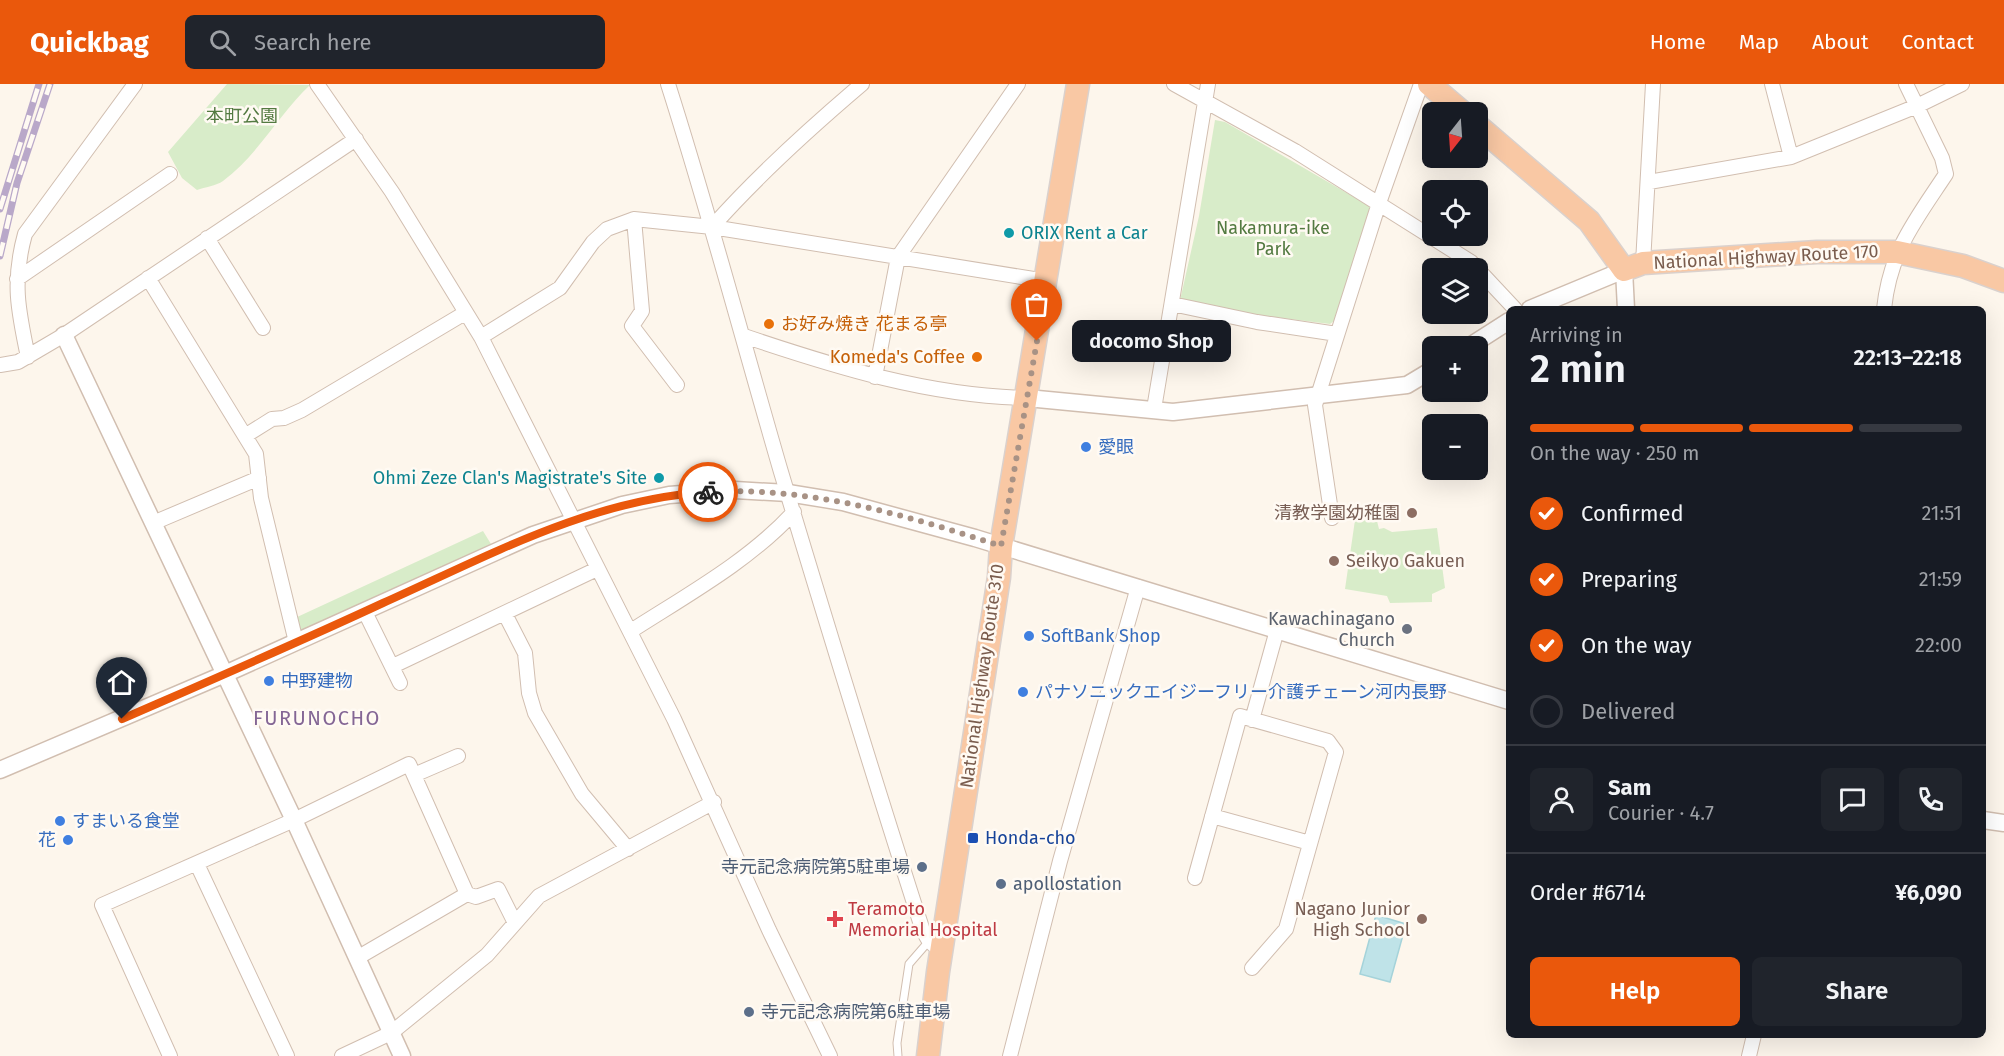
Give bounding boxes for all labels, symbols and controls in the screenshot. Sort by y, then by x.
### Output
search box [185,15,605,69]
text: Quickbag [30,26,149,59]
icon: search [206,26,239,59]
text: Search here [254,29,372,56]
text: Home [1650,29,1706,55]
text: Map [1739,29,1779,55]
text: About [1812,29,1869,55]
text: Contact [1902,29,1974,55]
north arrow [1422,102,1488,168]
map controls [1422,102,1488,480]
park label: 本町公園 [206,105,278,127]
button: locate [1422,180,1488,246]
park label: Nakamura-ike Park [1216,217,1330,260]
place label: ORIX Rent a Car [1021,222,1148,244]
marker: ORIX Rent a Car [1002,226,1016,240]
street label: National Highway Route 170 [1653,240,1879,274]
button: layers [1422,258,1488,324]
pin [1011,279,1062,341]
icon: bag [1020,288,1053,321]
place label: お好み焼き 花まる亭 [781,313,948,335]
marker: お好み焼き 花まる亭 [762,317,776,331]
callout: docomo Shop [1073,320,1232,362]
text: Arriving in [1530,323,1623,347]
text: docomo Shop [1089,329,1214,353]
button: + [1422,336,1488,402]
text: 22:13–22:18 [1854,344,1962,371]
place label: Komeda's Coffee [830,346,965,368]
text: 2 min [1530,346,1626,392]
marker: Komeda's Coffee [970,350,984,364]
button: − [1422,414,1488,480]
place label: 愛眼 [1098,436,1134,458]
marker: 愛眼 [1079,440,1093,454]
text: On the way · 250 m [1530,441,1699,465]
courier [678,462,738,522]
place label: Ohmi Zeze Clan's Magistrate's Site [373,467,647,489]
marker: Ohmi Zeze Clan's Magistrate's Site [652,471,666,485]
icon: bike [692,476,725,509]
icon: check [1530,497,1563,530]
text: Confirmed [1581,500,1684,527]
text: 21:51 [1921,501,1962,525]
place label: 清教学園幼稚園 [1274,502,1400,524]
marker: 清教学園幼稚園 [1405,506,1419,520]
place label: Seikyo Gakuen [1346,550,1465,572]
marker: Seikyo Gakuen [1327,554,1341,568]
street label: National Highway Route 310 [955,562,1009,790]
icon: check [1530,563,1563,596]
text: Preparing [1581,566,1677,593]
text: 21:59 [1919,567,1962,591]
place label: Kawachinagano Church [1268,608,1395,651]
marker: Kawachinagano Church [1400,622,1414,636]
place label: SoftBank Shop [1041,625,1161,647]
marker: SoftBank Shop [1022,629,1036,643]
icon: check [1530,629,1563,662]
text: On the way [1581,632,1692,659]
text: 22:00 [1915,633,1962,657]
pin [96,657,147,719]
icon: home [105,666,138,699]
place label: 中野建物 [281,670,353,692]
marker: 中野建物 [262,674,276,688]
place label: パナソニックエイジーフリー介護チェーン河内長野 [1035,681,1447,703]
marker: パナソニックエイジーフリー介護チェーン河内長野 [1016,685,1030,699]
text: Delivered [1581,698,1676,725]
district label: FURUNOCHO [253,706,381,730]
button: person [1530,768,1593,831]
button: chat [1821,768,1884,831]
button: phone [1899,768,1962,831]
text: Sam [1608,774,1651,801]
text: Courier · 4.7 [1608,801,1714,825]
place label: すまいる食堂 [72,810,180,832]
marker: すまいる食堂 [53,814,67,828]
place label: Honda-cho [985,827,1076,849]
place label: 花 [38,829,56,851]
marker: Honda-cho [966,831,980,845]
marker: 花 [61,833,75,847]
place label: 寺元記念病院第5駐車場 [721,856,910,878]
marker: 寺元記念病院第5駐車場 [915,860,929,874]
place label: apollostation [1013,873,1122,895]
marker: apollostation [994,877,1008,891]
text: Order #6714 [1530,879,1646,906]
text: ¥6,090 [1895,879,1962,906]
place label: Teramoto Memorial Hospital [848,898,998,941]
place label: Nagano Junior High School [1294,898,1410,941]
marker: Teramoto Memorial Hospital [826,910,844,928]
marker: Nagano Junior High School [1415,912,1429,926]
button: Help [1530,957,1740,1026]
button: Share [1752,957,1962,1026]
place label: 寺元記念病院第6駐車場 [761,1001,951,1023]
marker: 寺元記念病院第6駐車場 [742,1005,756,1019]

